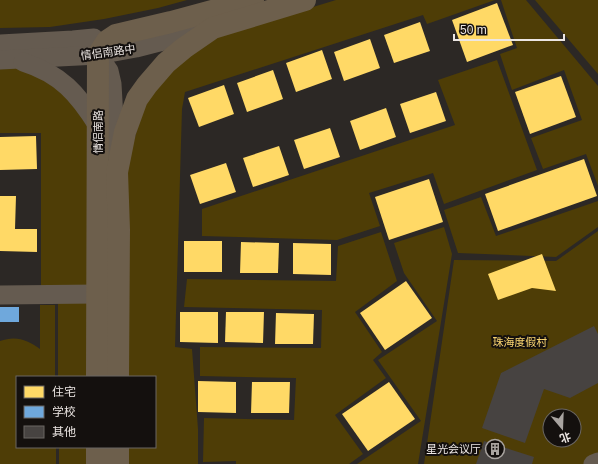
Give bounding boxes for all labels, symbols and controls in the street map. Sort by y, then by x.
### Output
scale bar [454,16,564,42]
text: 50 m [460,23,487,37]
street label: 情侣南路中 [80,42,136,62]
street label: 情侣南路 [92,110,104,154]
park label: 珠海度假村 [493,336,548,348]
legend [16,376,156,448]
text: 住宅 [52,385,76,399]
text: 学校 [52,405,76,419]
north arrow [542,408,582,448]
text: 其他 [52,425,76,439]
text: 北 [558,430,572,445]
building icon: 星光会议厅 [484,438,506,460]
place label: 星光会议厅 [426,443,481,455]

